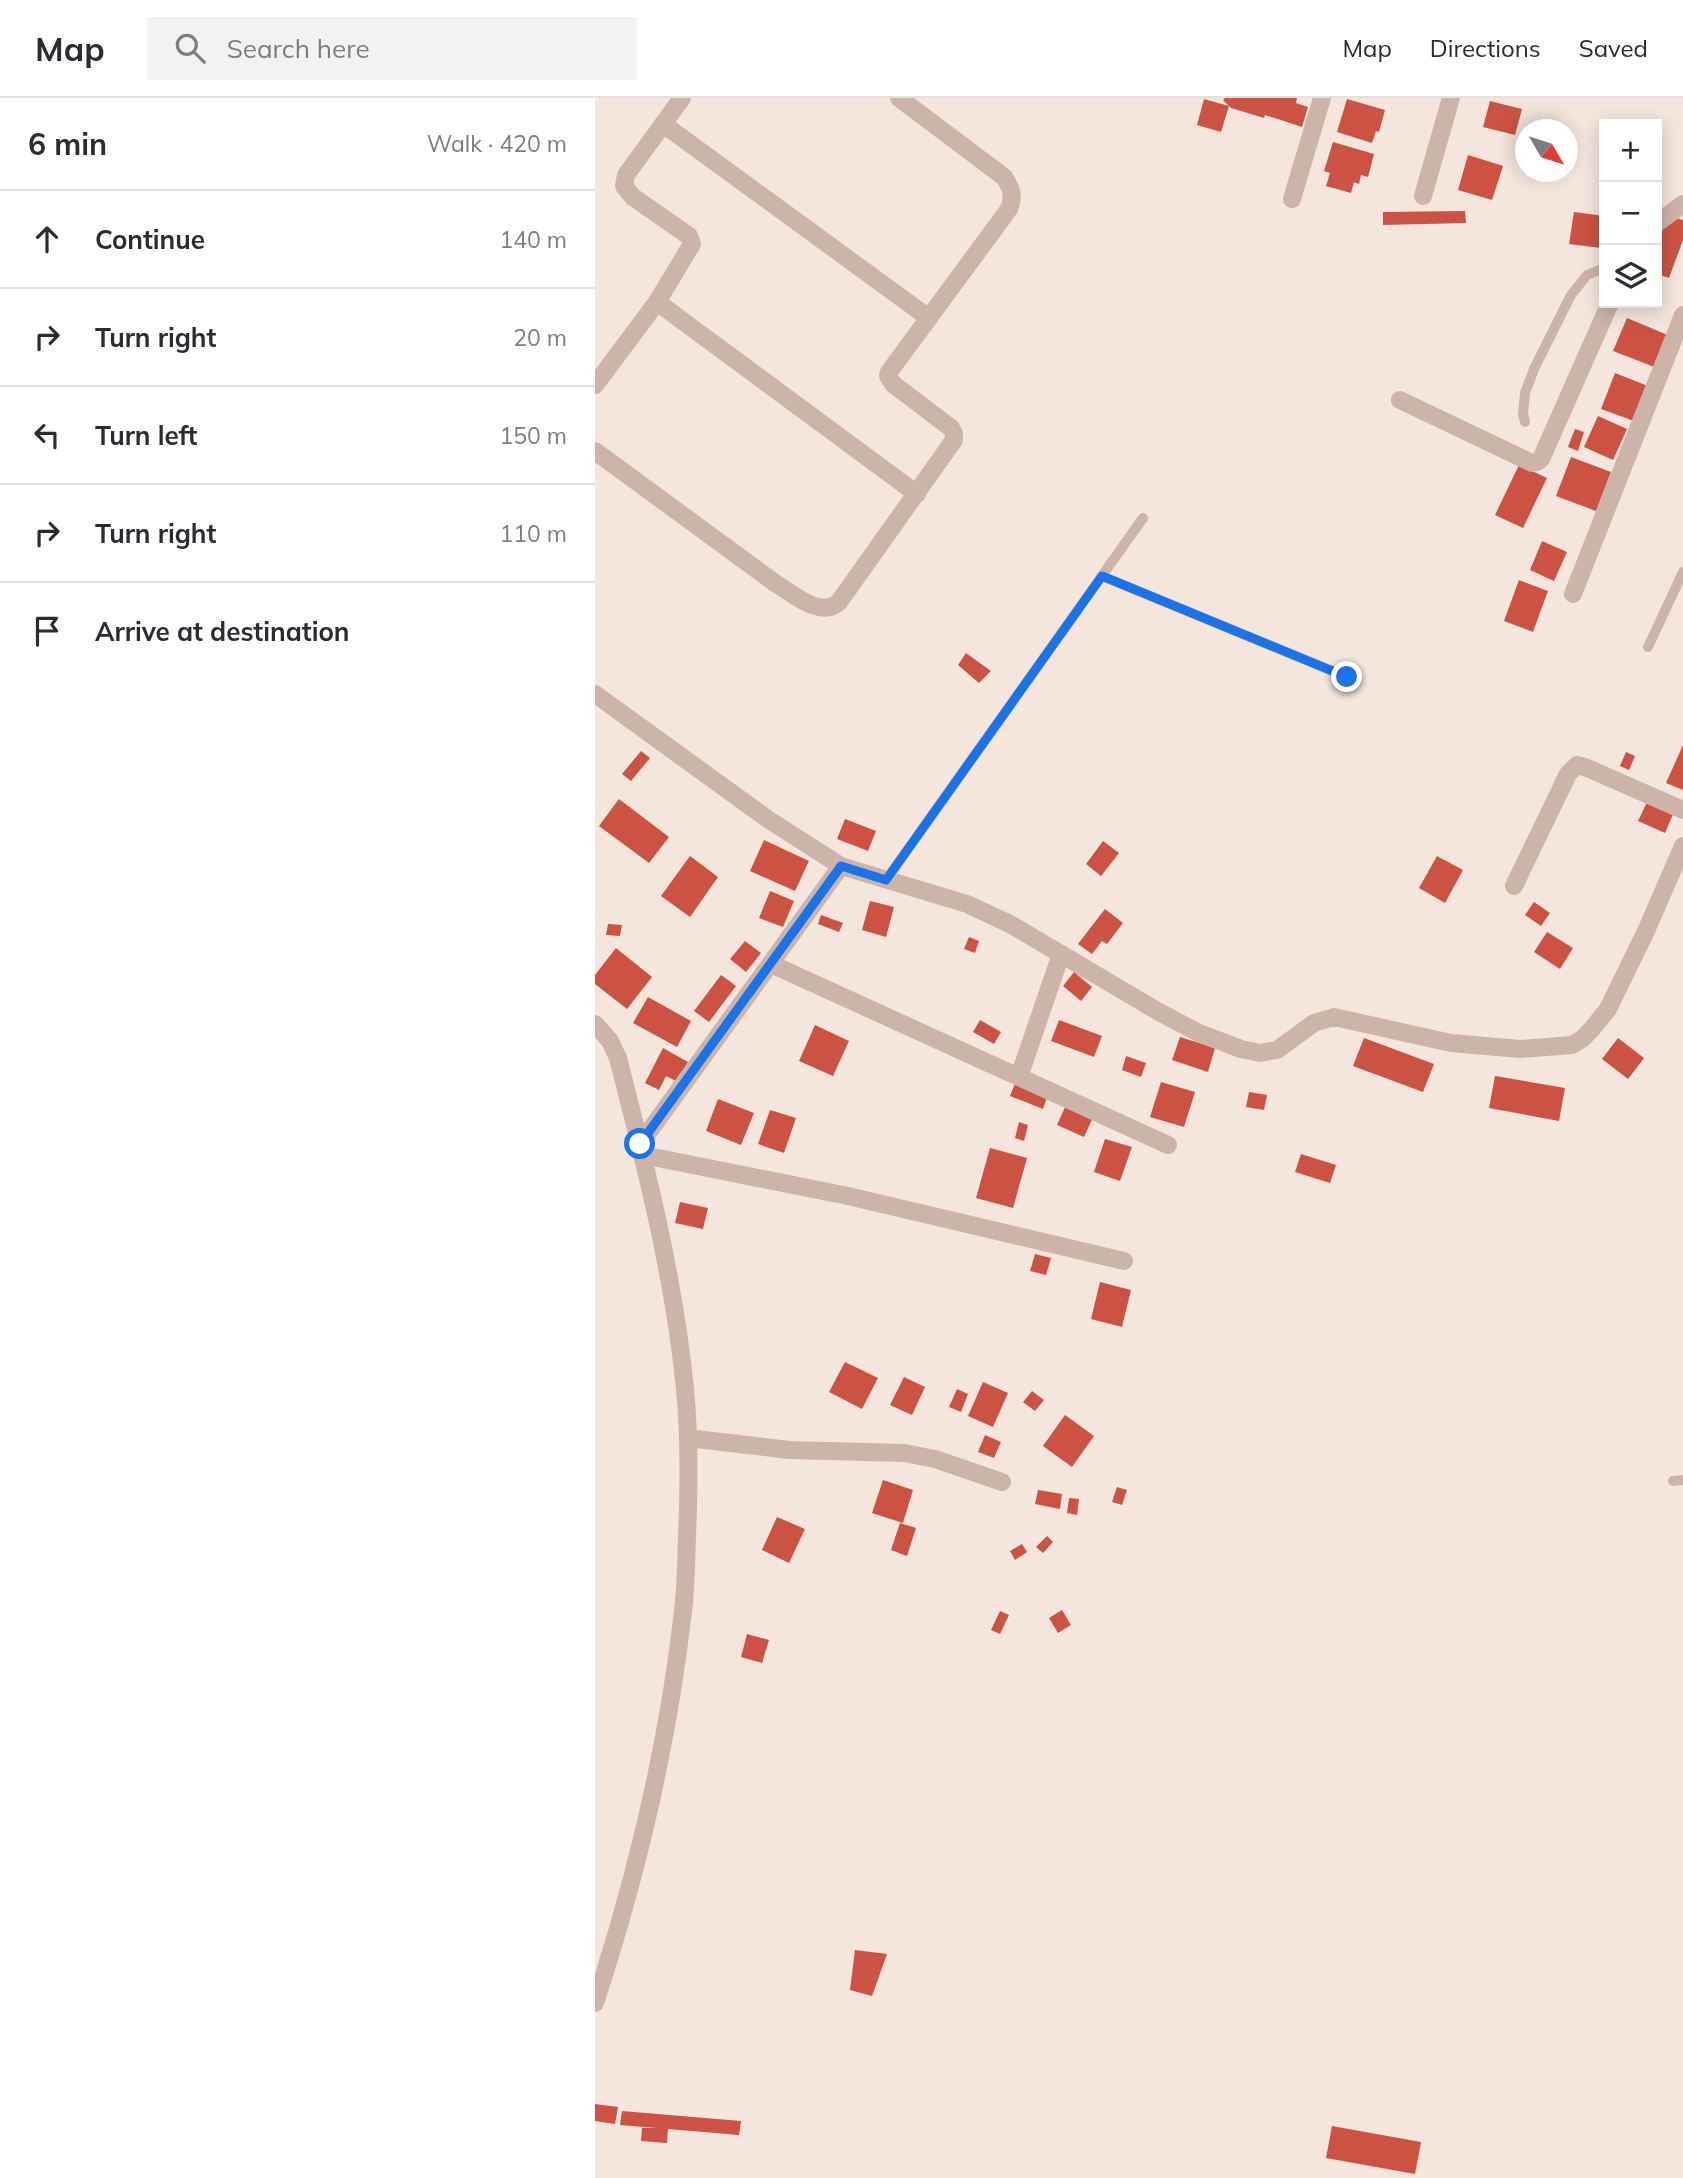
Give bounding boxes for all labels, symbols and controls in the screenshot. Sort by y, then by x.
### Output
search box [147,17,637,80]
text: Map [35,28,105,69]
icon: search [171,29,209,67]
text: Search here [227,32,370,65]
text: Map [1342,33,1392,63]
text: Directions [1430,33,1541,63]
text: Saved [1579,33,1648,63]
north arrow [1515,119,1578,182]
map controls [1599,119,1662,308]
button: + [1599,119,1662,182]
text: 6 min [28,125,107,163]
text: Walk · 420 m [427,129,567,158]
button: − [1599,182,1662,245]
icon: ahead [28,220,66,258]
text: Continue [95,223,205,256]
text: 140 m [499,225,567,254]
button: layers [1599,245,1662,308]
icon: right [28,318,66,356]
text: Turn right [95,321,216,354]
text: 20 m [513,323,567,352]
icon: left [28,416,66,454]
text: Turn left [95,419,197,452]
text: 150 m [499,421,567,450]
icon: right [28,514,66,552]
text: Turn right [95,517,216,550]
text: 110 m [499,519,567,548]
icon: arrive [28,612,66,650]
text: Arrive at destination [95,615,350,648]
route end [1331,661,1362,692]
route start [624,1128,655,1159]

